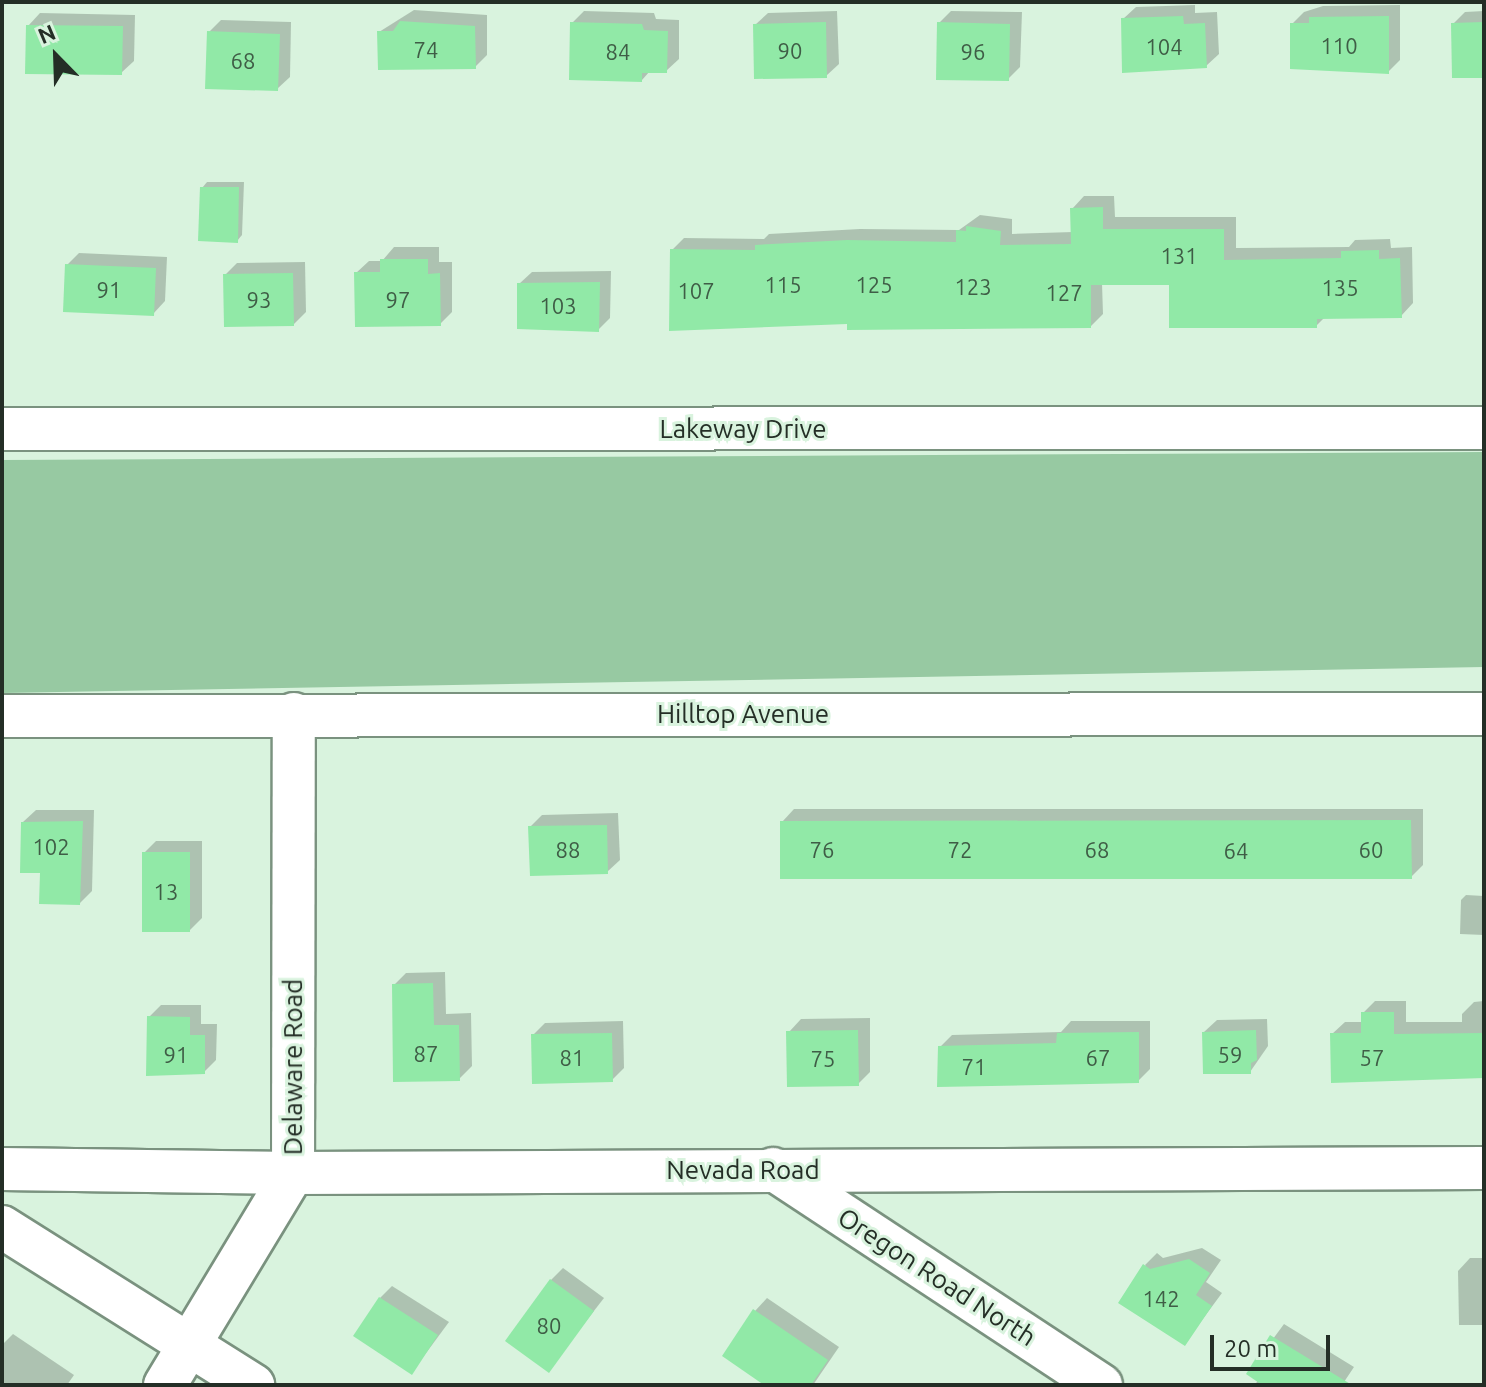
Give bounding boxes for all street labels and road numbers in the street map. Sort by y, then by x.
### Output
street label: Lakeway Drive [659,413,827,445]
street label: Hilltop Avenue [657,698,829,730]
street label: Delaware Road [277,979,309,1155]
street label: Nevada Road [666,1154,820,1186]
street label: Oregon Road North [832,1201,1042,1353]

